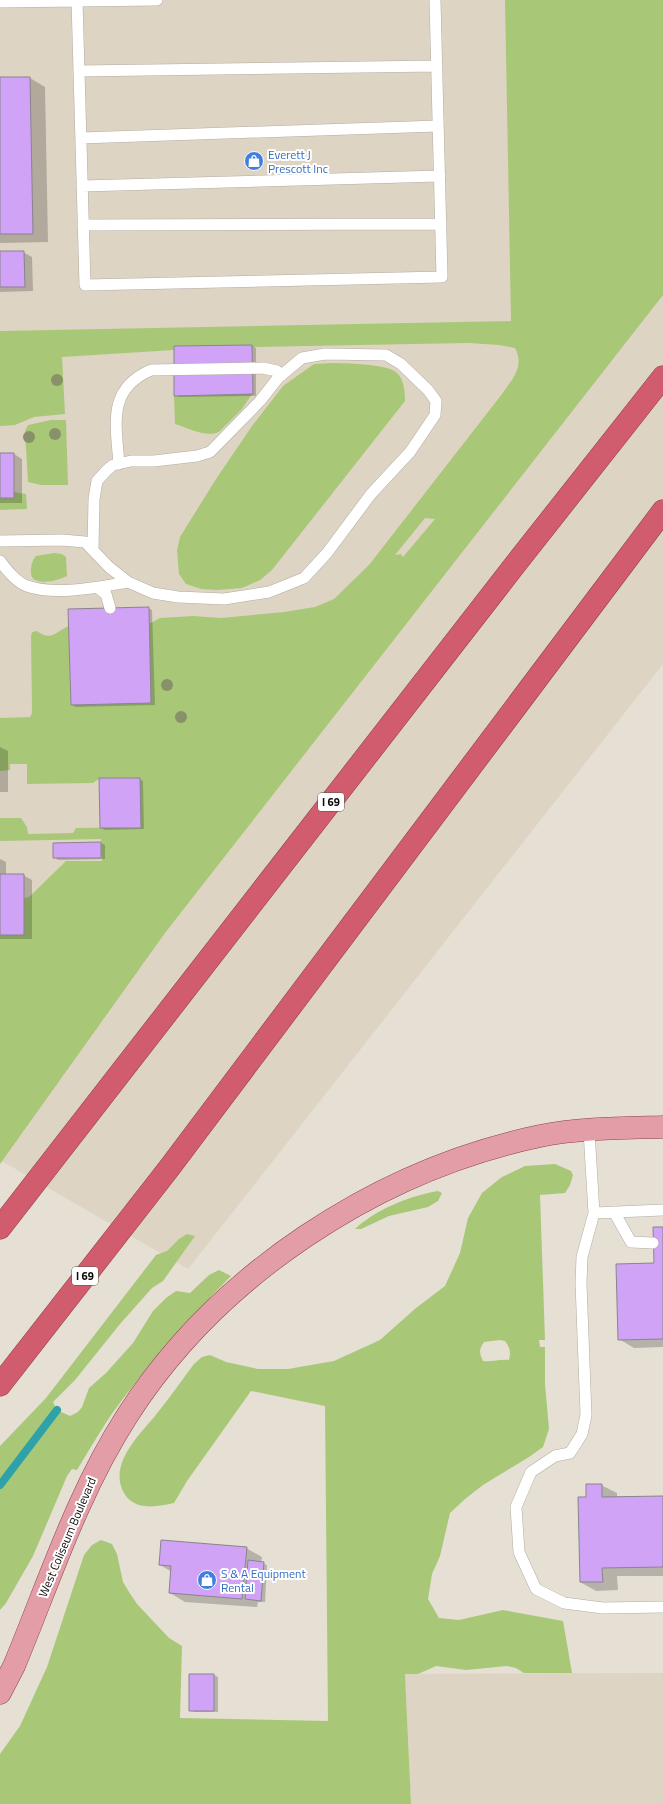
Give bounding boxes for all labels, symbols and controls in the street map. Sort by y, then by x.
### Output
place label: Everett J Prescott Inc [268,145,328,178]
shop icon: Everett J Prescott Inc [243,150,265,172]
road number: I 69 [318,793,344,811]
road number: I 69 [72,1267,98,1285]
street label: West Coliseum Boulevard [33,1474,101,1600]
place label: S & A Equipment Rental [221,1564,306,1597]
shop icon: S & A Equipment Rental [196,1569,218,1591]

